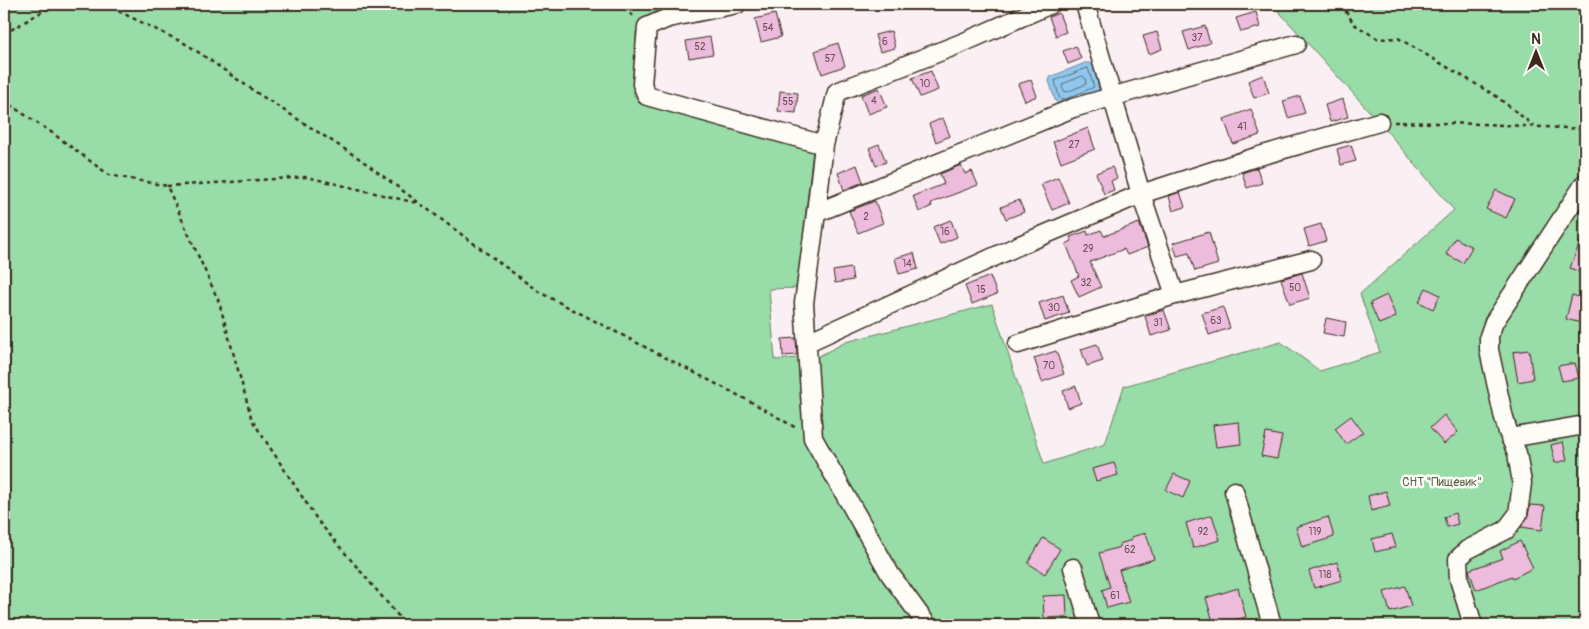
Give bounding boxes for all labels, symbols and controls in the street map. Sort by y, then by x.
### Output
house number: 54 [762,22,774,34]
north arrow [1512,28,1562,78]
text: N [1531,31,1541,48]
house number: 37 [1192,32,1203,44]
house number: 6 [882,36,888,48]
house number: 52 [694,41,706,53]
house number: 57 [825,53,836,65]
house number: 10 [920,78,931,90]
house number: 4 [871,95,877,107]
house number: 55 [783,96,793,108]
house number: 41 [1237,121,1247,133]
house number: 27 [1069,139,1080,151]
house number: 2 [863,211,869,223]
house number: 16 [940,226,950,238]
house number: 29 [1083,243,1093,255]
house number: 14 [902,258,912,270]
house number: 32 [1080,277,1092,289]
house number: 50 [1289,282,1301,294]
house number: 15 [976,284,986,296]
house number: 30 [1048,302,1060,314]
house number: 63 [1210,315,1222,327]
house number: 31 [1153,317,1163,329]
house number: 70 [1043,360,1055,372]
park label: СНТ "Пищевик" [1402,475,1482,490]
house number: 92 [1198,526,1209,538]
house number: 119 [1309,526,1321,538]
house number: 62 [1124,544,1136,556]
house number: 118 [1319,569,1331,581]
house number: 61 [1110,590,1120,602]

